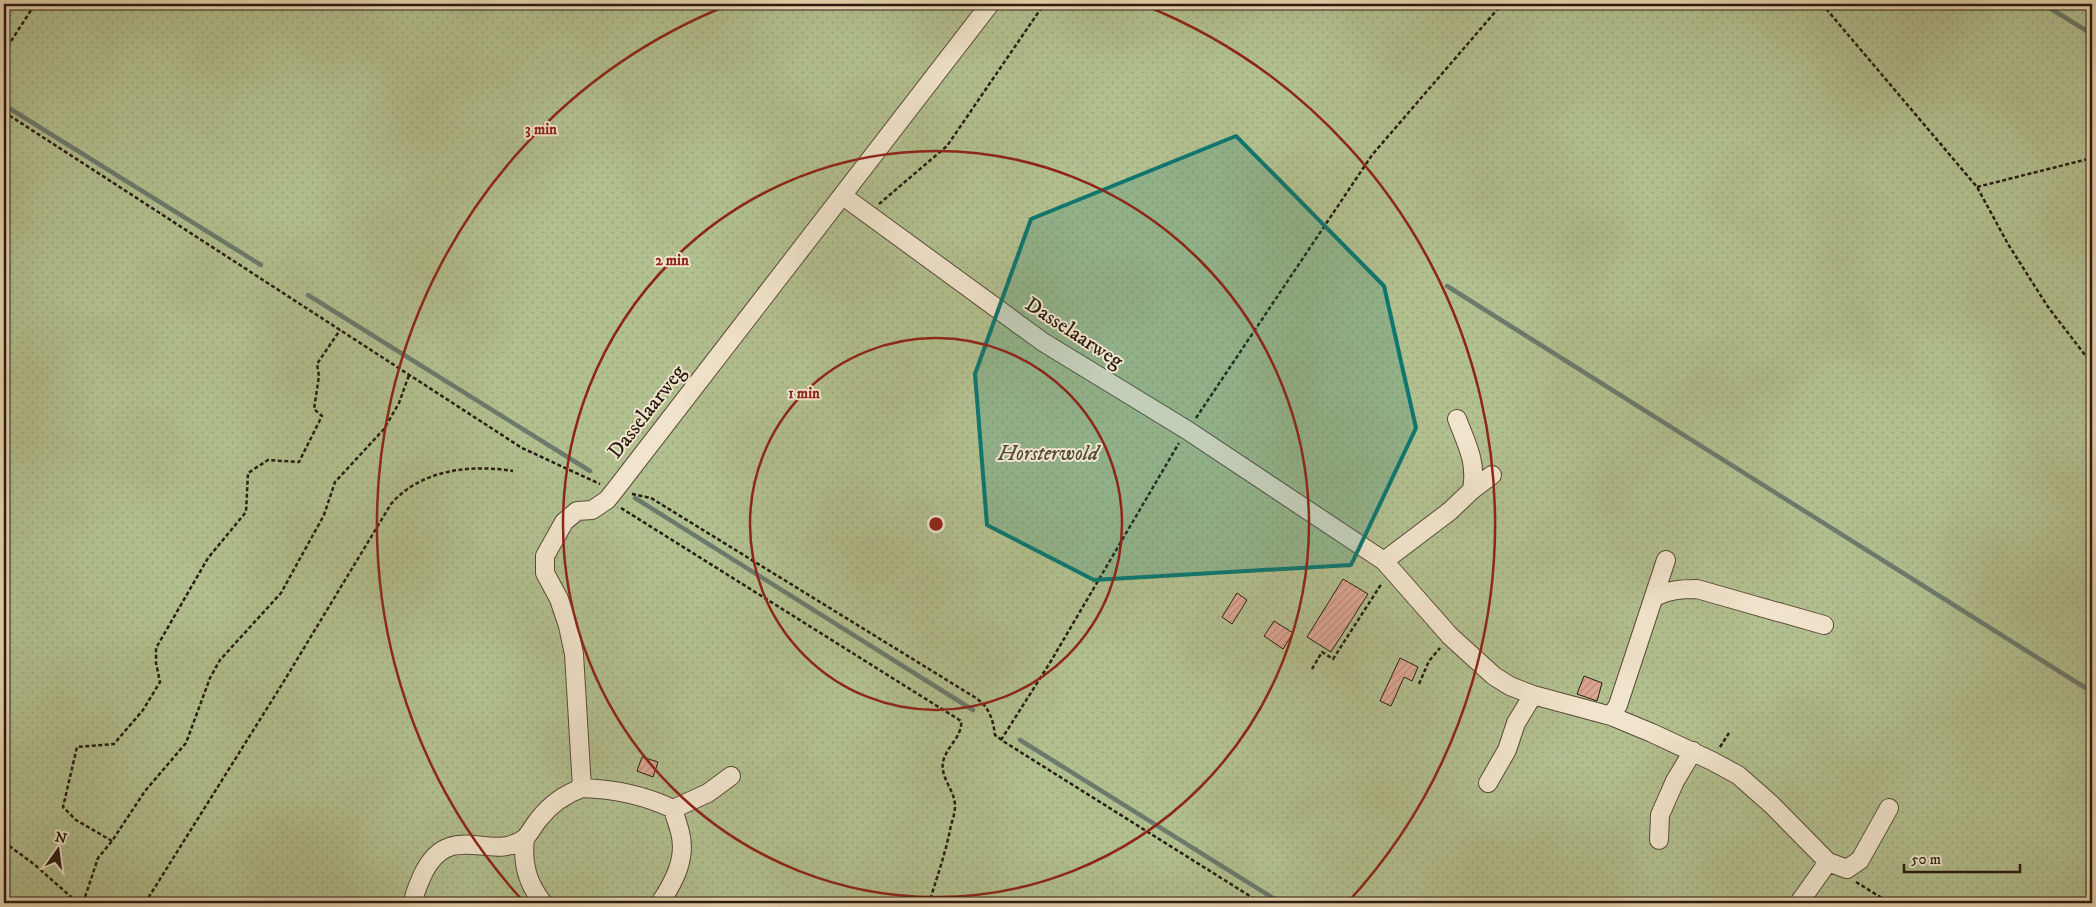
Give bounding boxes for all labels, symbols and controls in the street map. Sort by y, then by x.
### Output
text: 3 min [525,120,557,139]
text: 2 min [655,251,689,270]
street label: Dasselaarweg [1020,292,1129,375]
street label: Dasselaarweg [602,359,692,464]
text: 1 min [788,384,820,403]
park label: Horsterwold [997,441,1101,467]
centre of rings [927,515,945,533]
north arrow [32,824,82,874]
text: N [53,828,69,849]
scale bar [1904,842,2020,874]
text: 50 m [1911,850,1941,869]

